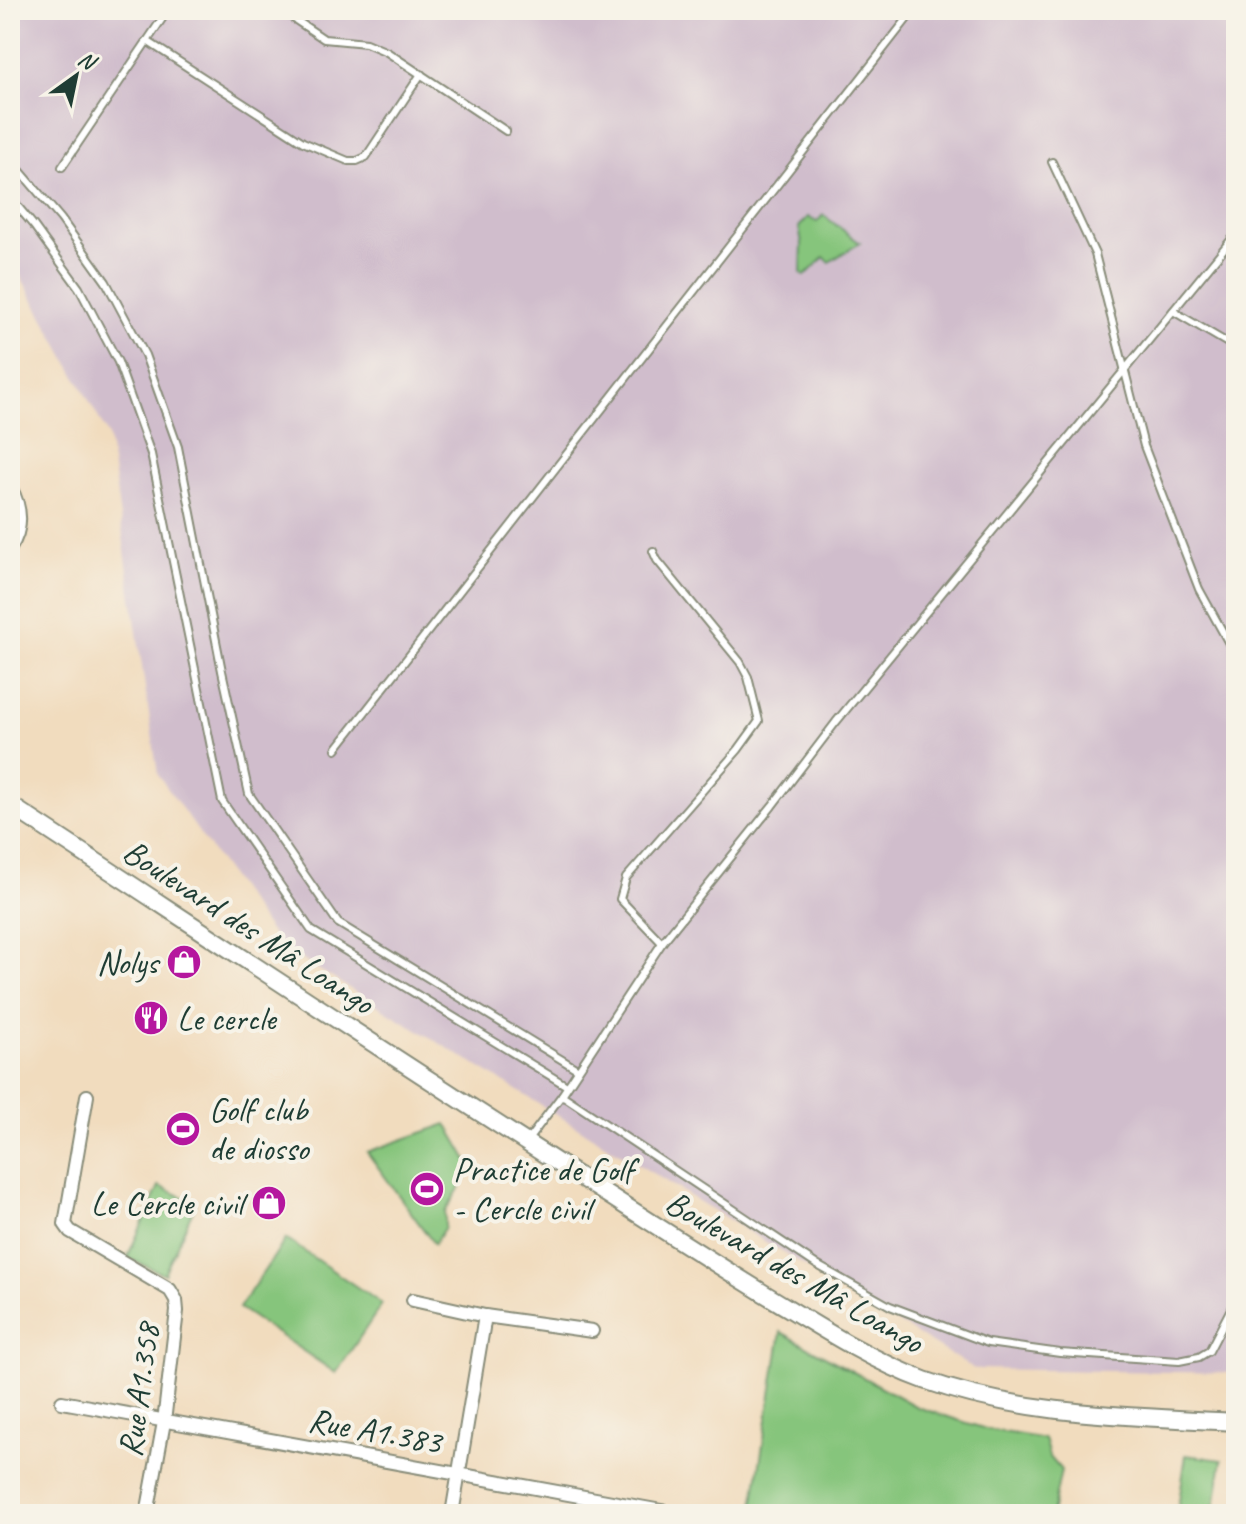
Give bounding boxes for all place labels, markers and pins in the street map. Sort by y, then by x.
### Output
place label: Nolys [97,941,161,984]
shop icon: Nolys [165,943,203,981]
place label: Le cercle [177,997,278,1040]
restaurant icon: Le cercle [132,999,170,1037]
place label: Golf club de diosso [209,1088,311,1170]
sports icon: Golf club de diosso [164,1110,202,1148]
place label: Practice de Golf - Cercle civil [453,1148,641,1230]
sports icon: Practice de Golf - Cercle civil [408,1170,446,1208]
place label: Le Cercle civil [91,1182,249,1225]
shop icon: Le Cercle civil [250,1184,288,1222]

